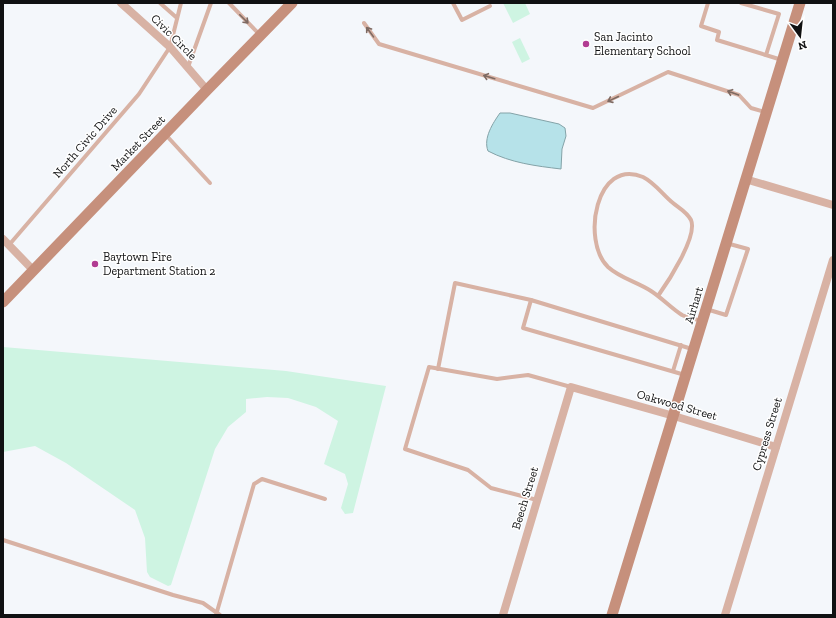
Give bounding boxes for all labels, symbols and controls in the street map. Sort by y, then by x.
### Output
street label: Civic Circle [148,11,200,63]
one-way arrow [239,14,249,24]
north arrow [780,16,820,56]
one-way arrow [366,26,374,37]
place label: San Jacinto Elementary School [594,30,691,58]
text: N [796,38,808,53]
marker: San Jacinto Elementary School [581,39,591,49]
one-way arrow [483,73,496,80]
one-way arrow [728,89,740,97]
one-way arrow [607,96,619,103]
street label: North Civic Drive [50,103,120,181]
street label: Market Street [108,112,168,174]
place label: Baytown Fire Department Station 2 [103,250,215,278]
marker: Baytown Fire Department Station 2 [90,259,100,269]
street label: Airhart [682,284,706,325]
street label: Oakwood Street [635,387,719,423]
street label: Cypress Street [749,395,785,472]
street label: Beech Street [509,464,541,531]

